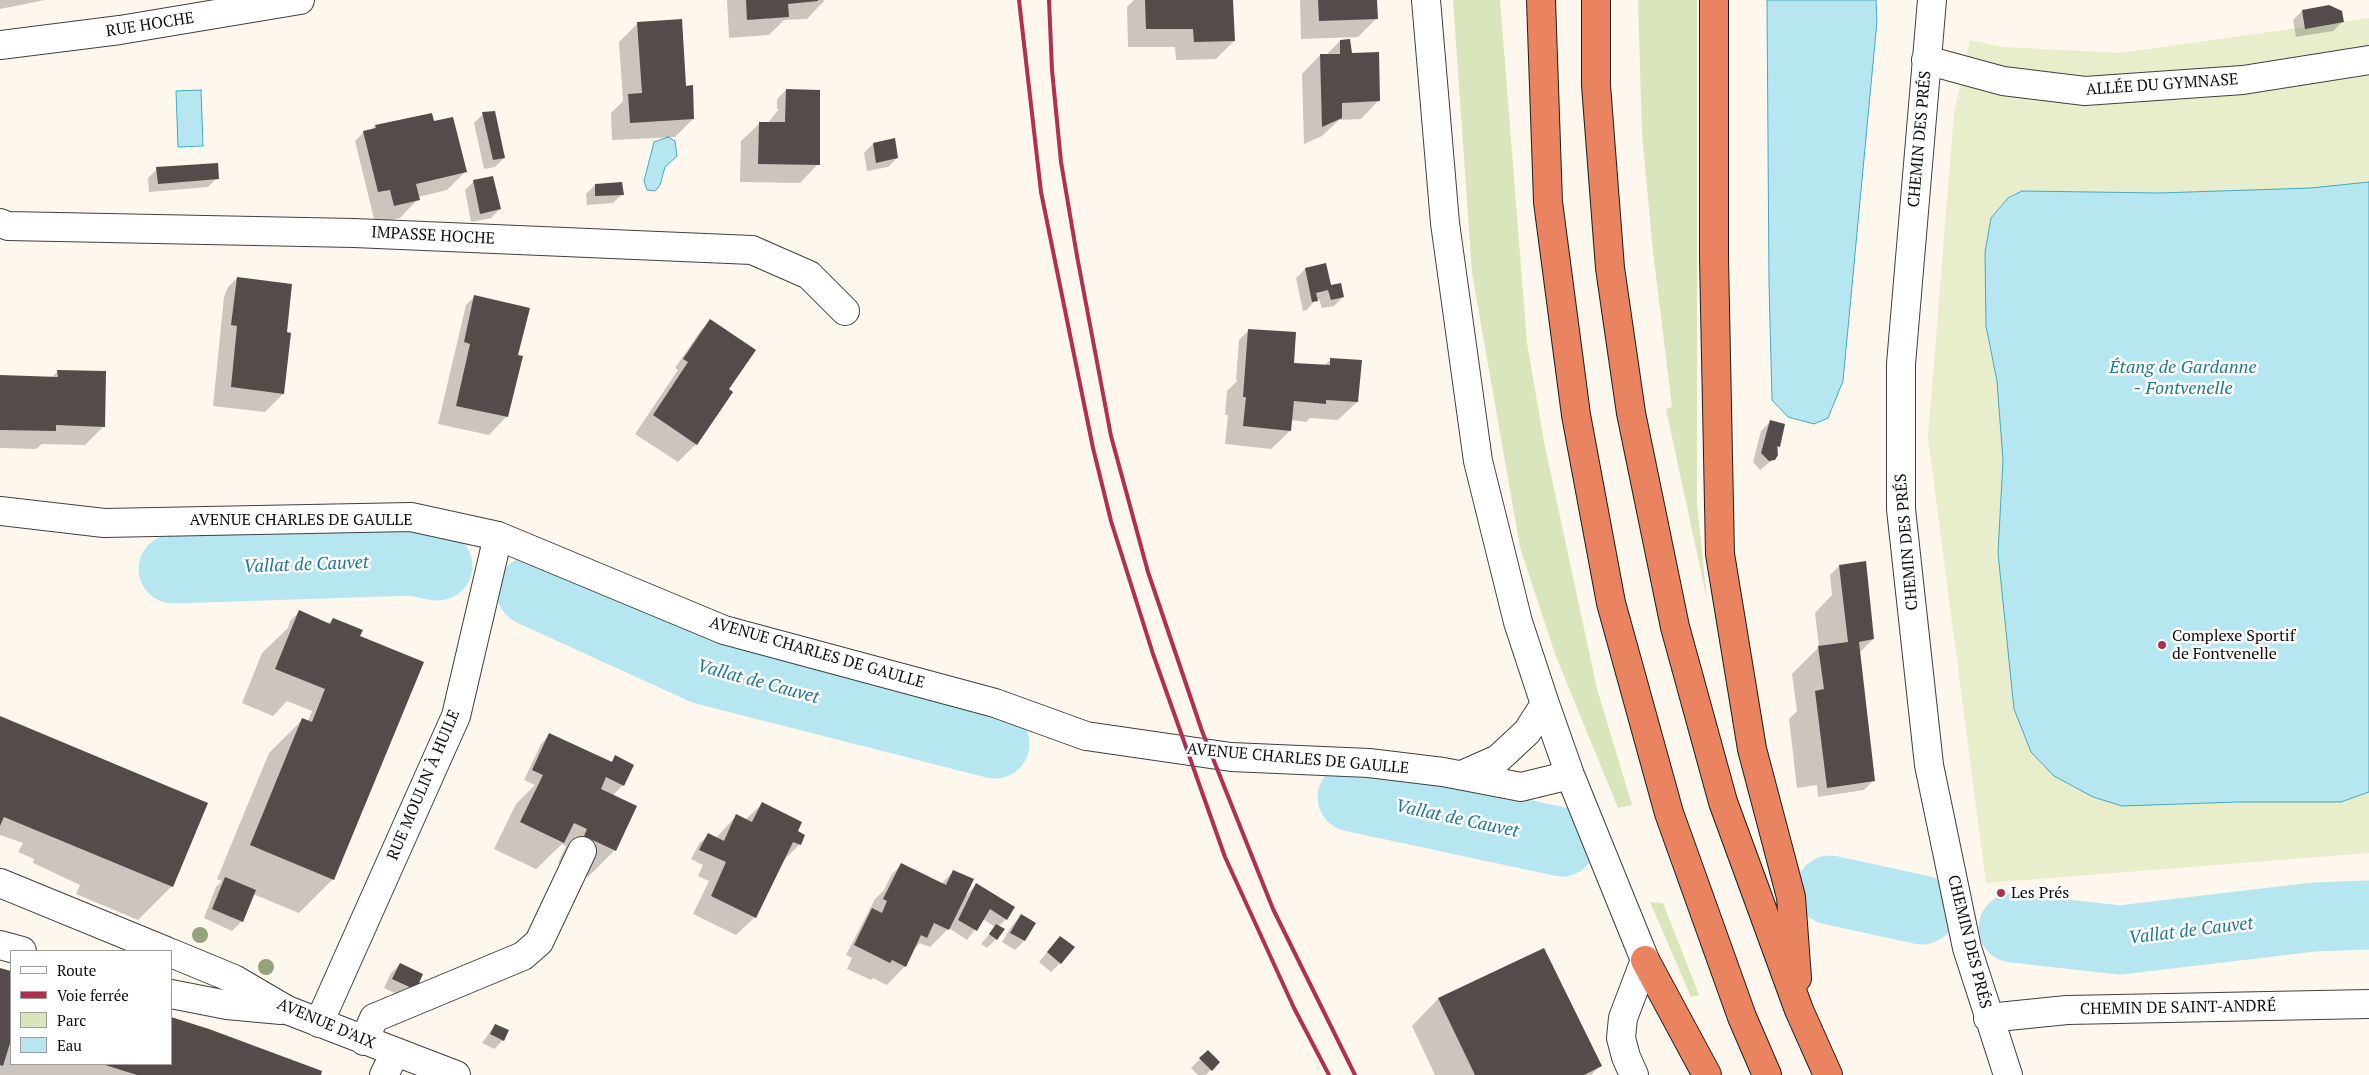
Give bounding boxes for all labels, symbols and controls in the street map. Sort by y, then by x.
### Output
street label: RUE HOCHE [105,9,195,41]
street label: CHEMIN DES PRÉS [1904,70,1936,208]
street label: ALLÉE DU GYMNASE [2085,70,2239,100]
street label: IMPASSE HOCHE [371,223,495,249]
water label: Étang de Gardanne - Fontvenelle [2109,357,2257,399]
street label: CHEMIN DES PRÉS [1891,473,1923,611]
street label: AVENUE CHARLES DE GAULLE [190,510,412,530]
water label: Vallat de Cauvet [243,552,369,578]
street label: AVENUE CHARLES DE GAULLE [707,613,927,693]
place label: Complexe Sportif de Fontvenelle [2172,626,2295,664]
marker: Complexe Sportif de Fontvenelle [2156,639,2168,651]
water label: Vallat de Cauvet [695,655,821,709]
street label: RUE MOULIN À HUILE [384,707,464,863]
street label: AVENUE CHARLES DE GAULLE [1186,740,1410,778]
water label: Vallat de Cauvet [1393,795,1521,843]
street label: CHEMIN DES PRÉS [1943,873,1995,1011]
place label: Les Prés [2011,883,2069,903]
marker: Les Prés [1995,887,2007,899]
water label: Vallat de Cauvet [2127,913,2255,949]
legend [10,950,172,1065]
text: Route [57,960,96,980]
text: Voie ferrée [57,985,129,1005]
street label: AVENUE D'AIX [274,995,378,1053]
street label: CHEMIN DE SAINT-ANDRÉ [2080,997,2276,1019]
text: Parc [57,1010,86,1030]
text: Eau [57,1035,82,1055]

